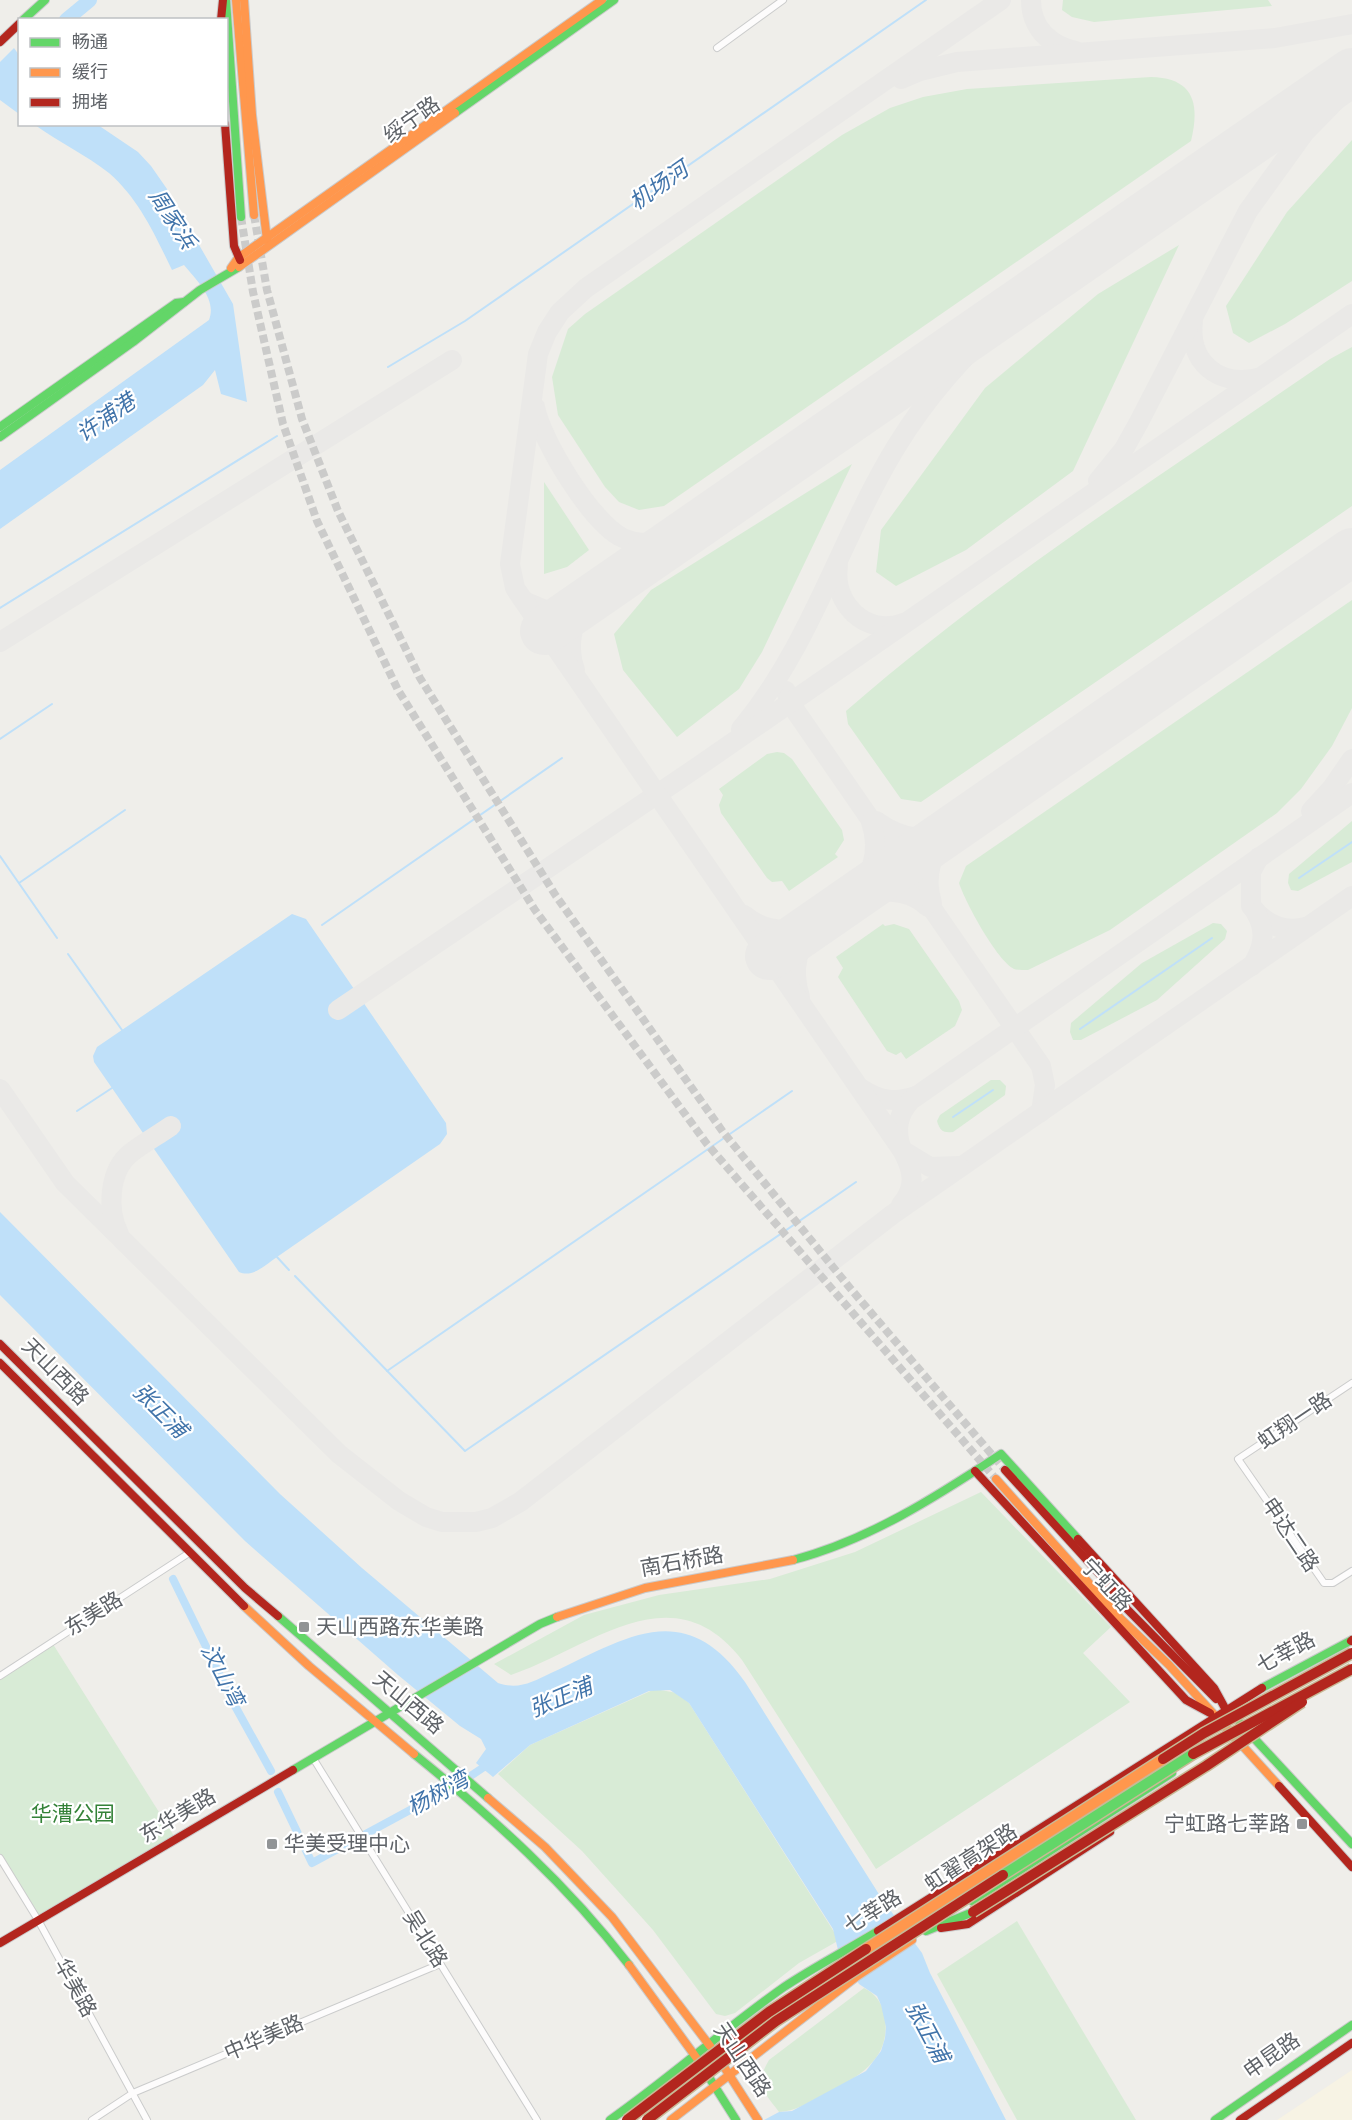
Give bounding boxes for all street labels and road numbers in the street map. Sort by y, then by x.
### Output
street label: 绥宁路 [380,93,444,147]
street label: 天山西路 [18,1334,93,1409]
street label: 虹翔一路 [1254,1388,1336,1453]
street label: 申达二路 [1258,1494,1323,1576]
street label: 南石桥路 [639,1543,725,1580]
street label: 宁虹路 [1077,1554,1136,1615]
street label: 东美路 [61,1588,126,1640]
street label: 七莘路 [1253,1628,1319,1677]
street label: 天山西路 [369,1667,448,1738]
street label: 东华美路 [136,1785,219,1847]
street label: 虹翟高架路 [921,1820,1021,1895]
street label: 七莘路 [840,1886,905,1938]
street label: 吴北路 [399,1906,451,1971]
street label: 华美路 [51,1955,100,2021]
street label: 中华美路 [221,2011,307,2064]
street label: 天山西路 [710,2019,775,2101]
street label: 申昆路 [1240,2029,1304,2083]

